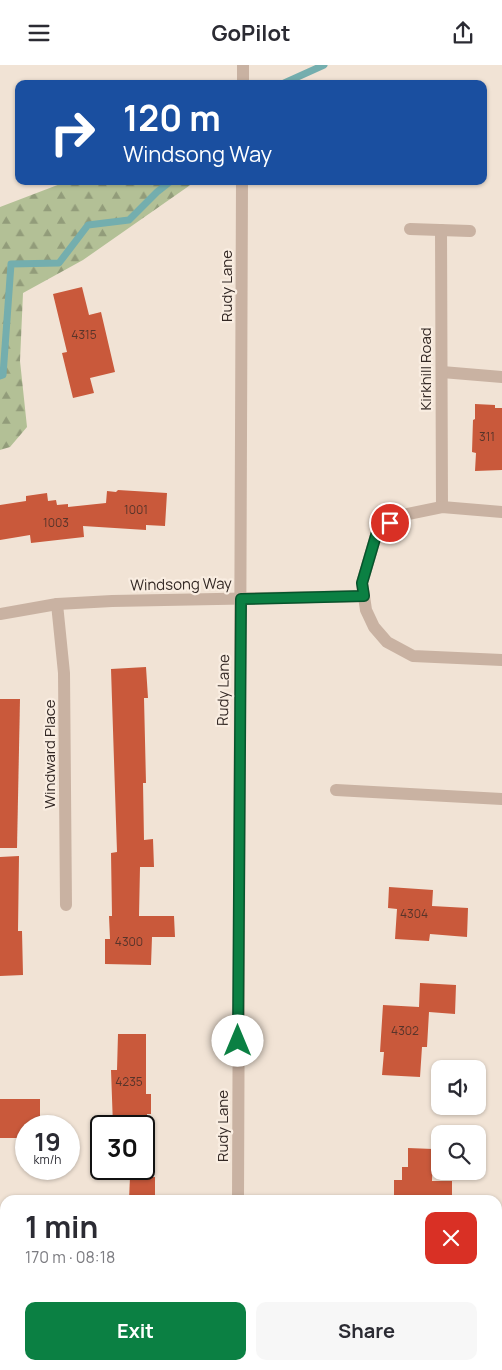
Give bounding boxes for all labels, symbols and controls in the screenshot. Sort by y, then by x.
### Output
text: GoPilot [211,18,291,48]
icon: menu [25,19,53,47]
icon: share [449,19,477,47]
text: 120 m [123,94,221,142]
icon: right [40,100,105,165]
text: Windsong Way [123,139,272,169]
street label: Rudy Lane [216,250,237,322]
house number: 4315 [71,326,97,343]
street label: Kirkhill Road [415,327,436,411]
house number: 311 [479,428,495,445]
house number: 1001 [124,501,148,518]
pin [369,502,411,544]
icon: arrive [376,509,404,537]
house number: 1003 [43,514,69,531]
street label: Windsong Way [130,573,232,595]
street label: Rudy Lane [212,654,234,726]
street label: Windward Place [39,699,60,809]
house number: 4304 [400,905,428,922]
house number: 4300 [115,933,143,950]
position arrow [211,1014,263,1066]
house number: 4302 [391,1022,419,1039]
map controls [431,1060,486,1180]
button: sound [431,1060,486,1115]
house number: 4235 [115,1073,143,1090]
street label: Rudy Lane [212,1090,233,1162]
speed limit sign: 30 [90,1115,155,1180]
text: 19 [34,1124,61,1159]
button: search [431,1125,486,1180]
text: km/h [34,1151,61,1168]
text: 1 min [25,1206,98,1247]
button: close [425,1212,477,1264]
text: 170 m · 08:18 [25,1246,115,1268]
button: Exit [25,1302,246,1360]
button: Share [256,1302,477,1360]

